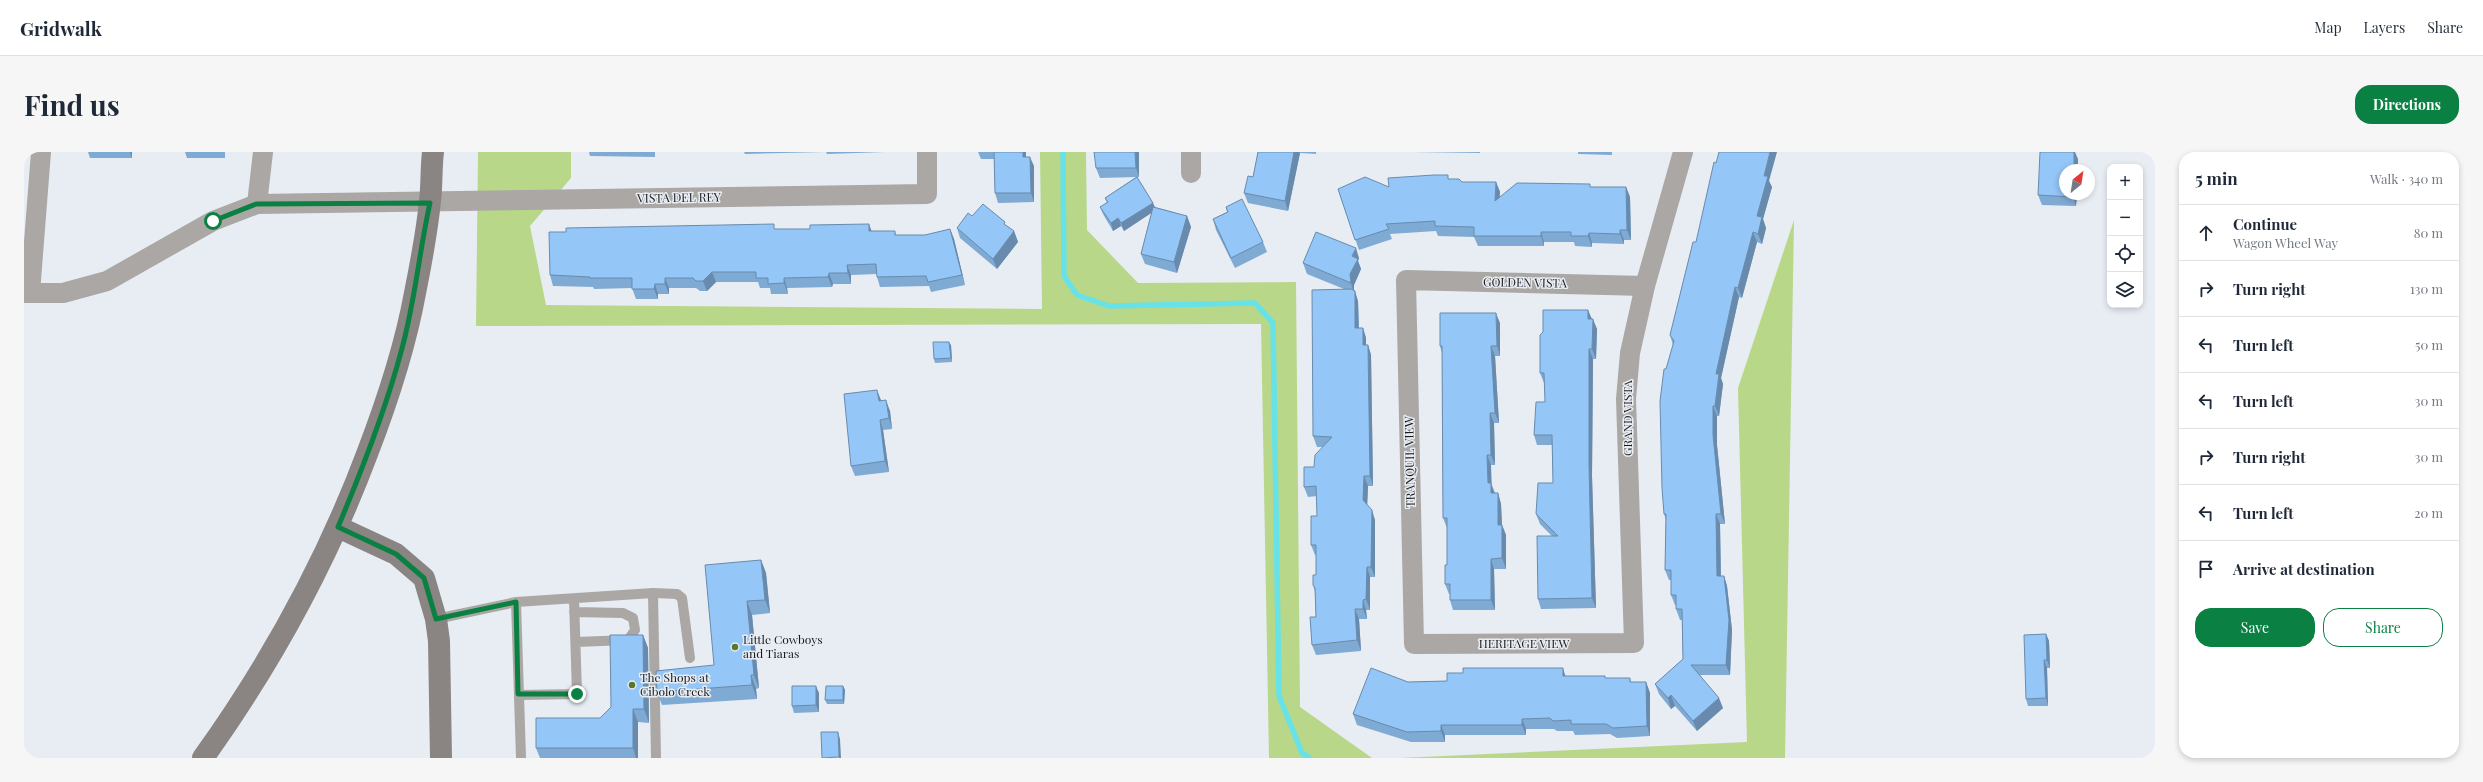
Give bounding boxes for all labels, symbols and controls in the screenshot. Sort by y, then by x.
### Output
text: Gridwalk [20,15,102,41]
text: Map [2314,18,2342,37]
text: Layers [2364,18,2405,37]
text: Share [2427,18,2463,37]
button: Directions [2355,85,2459,124]
text: Find us [24,86,120,123]
north arrow [2059,164,2095,200]
map controls [2107,164,2143,308]
button: + [2107,164,2143,200]
text: 5 min [2195,167,2238,189]
text: Walk · 340 m [2370,170,2443,187]
street label: VISTA DEL REY [636,188,722,206]
button: − [2107,200,2143,236]
route start [204,212,222,230]
text: Continue [2233,214,2297,234]
icon: ahead [2195,222,2217,244]
text: 80 m [2414,224,2443,241]
text: Wagon Wheel Way [2233,234,2338,251]
button: locate [2107,236,2143,272]
button: layers [2107,272,2143,308]
street label: GOLDEN VISTA [1483,273,1567,291]
icon: right [2195,278,2217,300]
text: Turn right [2233,279,2306,299]
text: 130 m [2410,280,2443,297]
icon: left [2195,334,2217,356]
text: Turn left [2233,335,2294,355]
text: 50 m [2415,336,2443,353]
street label: GRAND VISTA [1619,380,1635,456]
icon: left [2195,390,2217,412]
text: Turn left [2233,391,2294,411]
text: 30 m [2415,392,2443,409]
street label: TRANQUIL VIEW [1400,416,1418,508]
icon: right [2195,446,2217,468]
text: Turn right [2233,447,2306,467]
text: 30 m [2415,448,2443,465]
icon: left [2195,502,2217,524]
text: Turn left [2233,503,2294,523]
text: 20 m [2414,504,2443,521]
icon: arrive [2195,558,2217,580]
text: Arrive at destination [2233,559,2375,579]
button: Save [2195,608,2315,647]
button: Share [2323,608,2443,647]
place label: Little Cowboys and Tiaras [743,631,823,661]
street label: HERITAGE VIEW [1479,635,1569,651]
marker: Little Cowboys and Tiaras [730,642,740,652]
place label: The Shops at Cibolo Creek [640,669,710,699]
marker: The Shops at Cibolo Creek [627,680,637,690]
route end [568,685,586,703]

